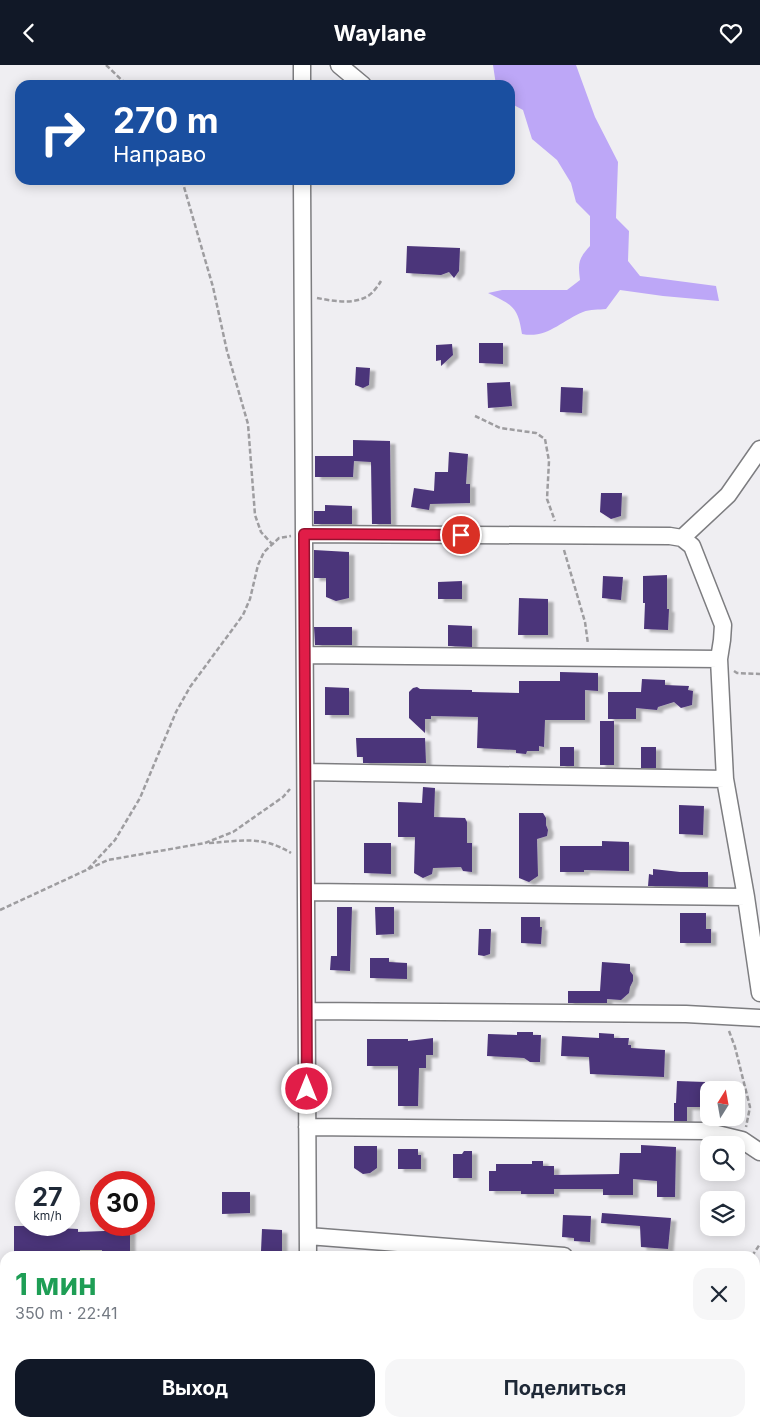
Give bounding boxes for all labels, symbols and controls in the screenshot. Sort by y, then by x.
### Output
icon: back [15,19,43,47]
icon: heart [717,19,745,47]
text: Waylane [334,20,426,46]
text: 270 m [113,99,219,141]
icon: right [30,100,95,165]
text: Направо [113,141,206,167]
pin [440,514,482,556]
icon: arrive [447,521,475,549]
position arrow [280,1062,332,1114]
north arrow [700,1081,745,1126]
map controls [700,1081,745,1236]
button: search [700,1136,745,1181]
speed limit sign: 30 [90,1171,155,1236]
text: 27 [32,1182,63,1212]
button: layers [700,1191,745,1236]
text: km/h [33,1208,62,1223]
text: 1 мин [15,1266,97,1302]
button: close [693,1268,745,1320]
text: 350 m · 22:41 [15,1303,117,1323]
button: Выход [15,1359,375,1417]
button: Поделиться [385,1359,745,1417]

